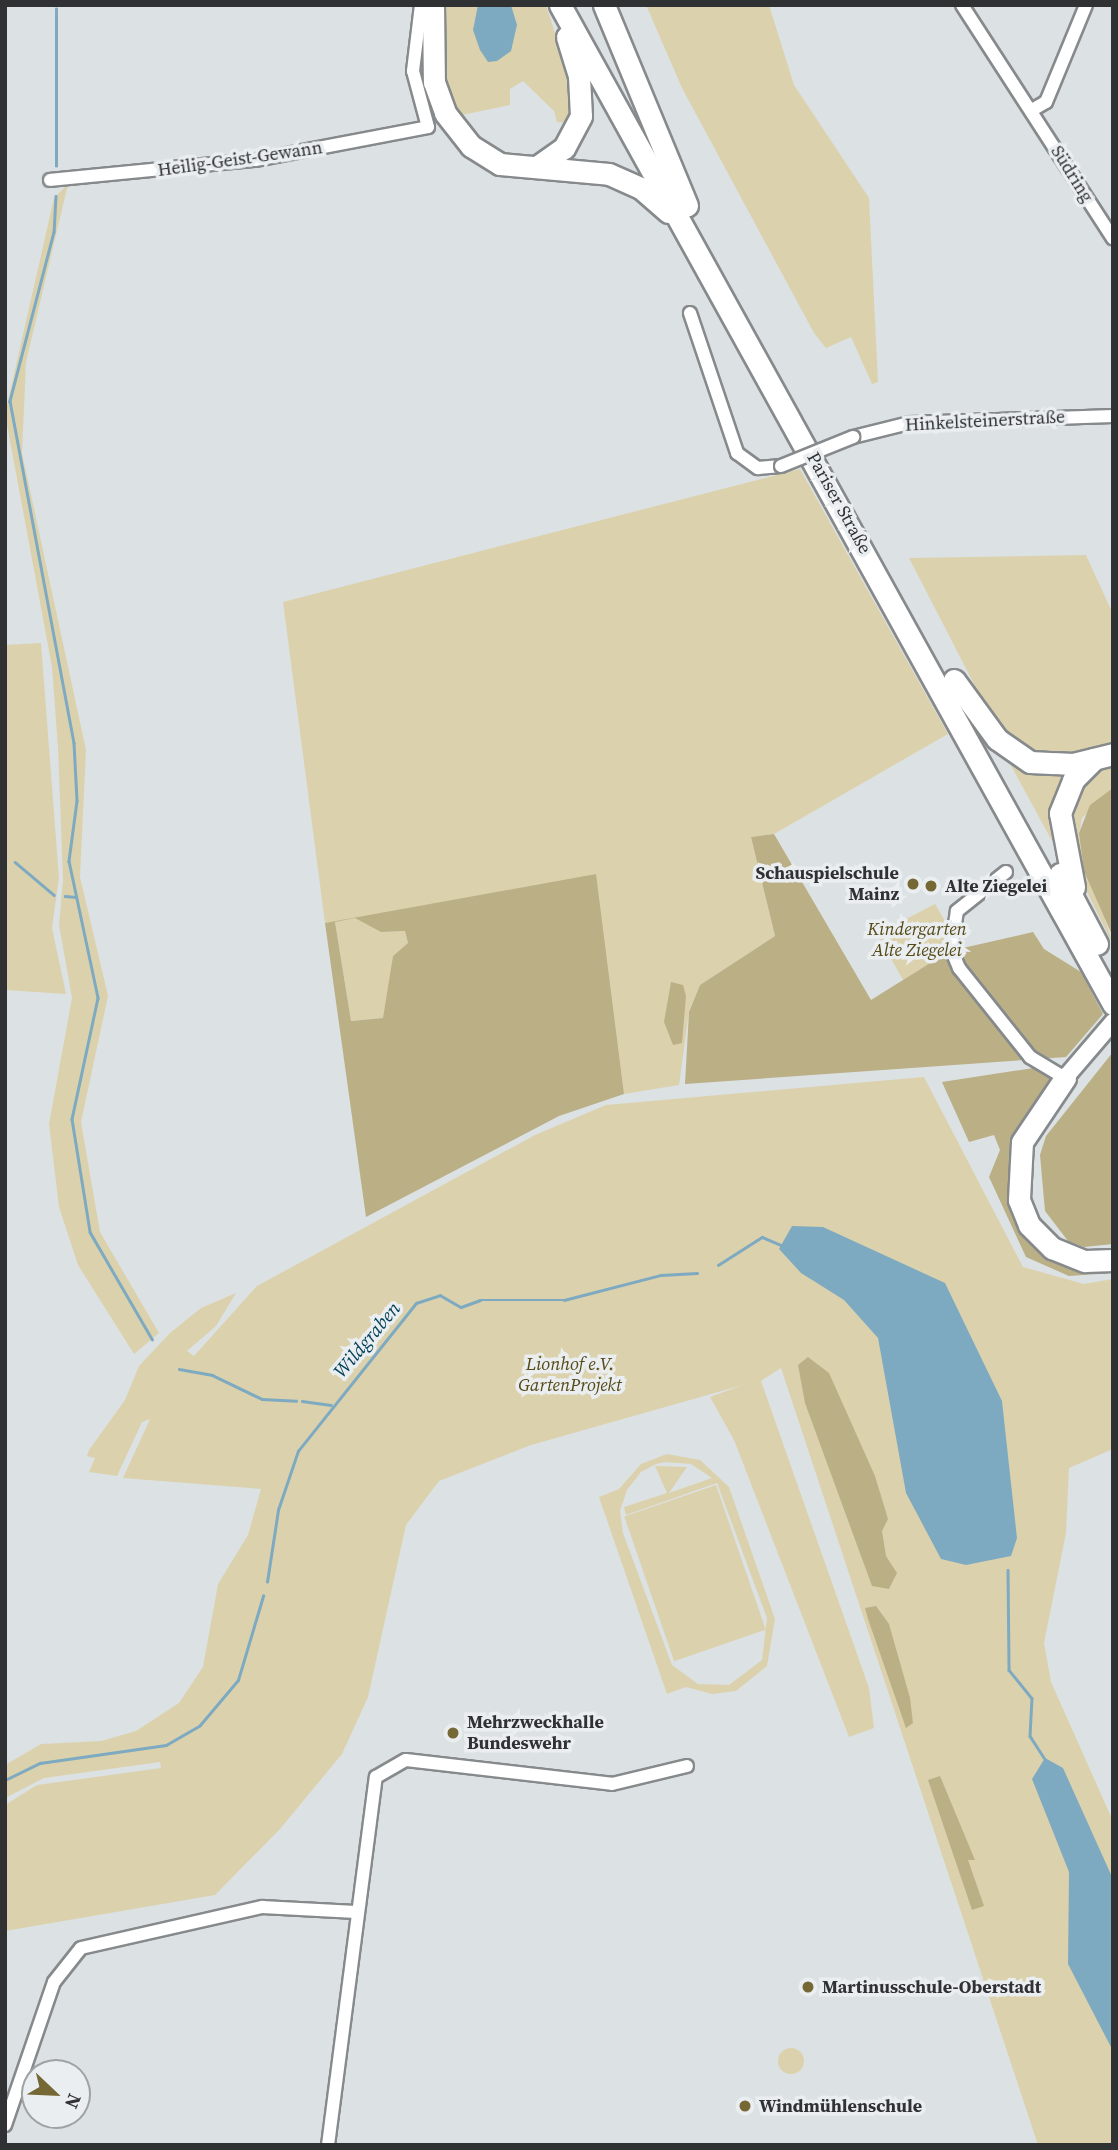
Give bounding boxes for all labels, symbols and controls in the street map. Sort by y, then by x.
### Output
street label: Heilig-Geist-Gewann [156,137,324,181]
street label: Südring [1046,142,1098,206]
street label: Hinkelsteinerstraße [904,406,1066,436]
street label: Pariser Straße [802,448,876,558]
place label: Schauspielschule Mainz [755,863,899,906]
place label: Alte Ziegelei [945,875,1047,897]
marker: Schauspielschule Mainz [905,876,921,892]
marker: Alte Ziegelei [923,878,939,894]
park label: Kindergarten Alte Ziegelei [867,919,967,962]
water label: Wildgraben [329,1298,405,1382]
park label: Lionhof e.V. GartenProjekt [518,1354,622,1396]
place label: Mehrzweckhalle Bundeswehr [467,1712,604,1754]
marker: Mehrzweckhalle Bundeswehr [445,1725,461,1741]
place label: Martinusschule-Oberstadt [822,1976,1041,1998]
marker: Martinusschule-Oberstadt [800,1979,816,1995]
north arrow [21,2059,91,2129]
text: N [59,2090,88,2113]
place label: Windmühlenschule [759,2095,922,2117]
marker: Windmühlenschule [737,2098,753,2114]

